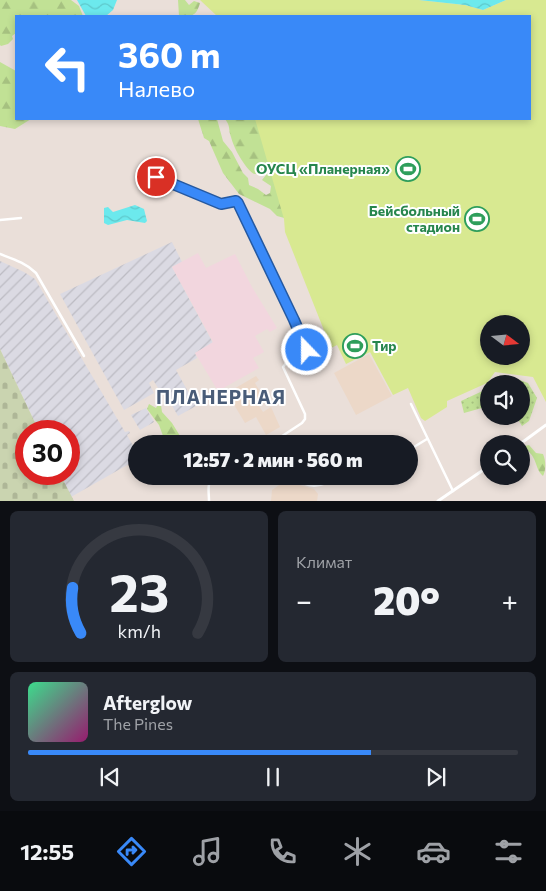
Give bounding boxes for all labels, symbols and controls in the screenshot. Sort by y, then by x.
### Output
text: 360 m [118,32,220,75]
icon: left [35,35,100,100]
text: Налево [118,75,195,102]
pin [135,156,177,198]
sports icon: ОУСЦ «Планерная» [395,156,421,182]
place label: ОУСЦ «Планерная» [256,160,390,177]
icon: arrive [142,163,170,191]
place label: Бейсбольный стадион [369,202,460,235]
sports icon: Бейсбольный стадион [464,206,490,232]
north arrow [480,315,530,365]
map controls [480,315,530,485]
position arrow [280,323,332,375]
sports icon: Тир [342,333,368,359]
place label: Тир [372,337,397,354]
button: sound [480,375,530,425]
district label: ПЛАНЕРНАЯ [156,385,286,408]
speed limit sign: 30 [15,420,80,485]
button: search [480,435,530,485]
text: 12:57 · 2 мин · 560 m [183,448,363,471]
text: Климат [296,552,352,571]
text: 23 [109,559,169,623]
text: 20° [373,576,440,623]
text: − [296,583,312,617]
text: + [502,583,518,617]
text: km/h [117,620,161,642]
text: Afterglow [103,691,192,714]
text: The Pines [103,714,173,733]
icon: previous [96,763,124,791]
icon: pause [259,763,287,791]
icon: next [422,763,450,791]
icon: directions [114,834,149,869]
icon: music [190,834,225,869]
icon: phone [265,834,300,869]
icon: climate [340,834,375,869]
icon: car [416,834,451,869]
icon: filters [491,834,526,869]
text: 12:55 [20,838,74,865]

